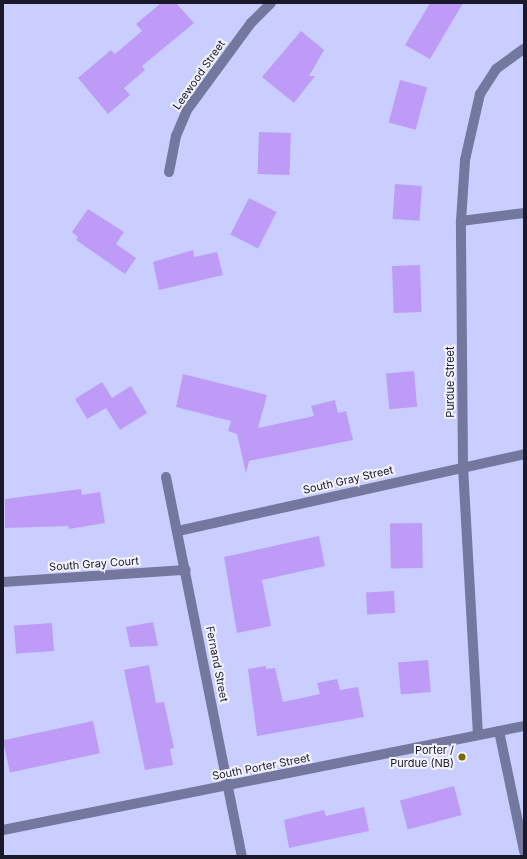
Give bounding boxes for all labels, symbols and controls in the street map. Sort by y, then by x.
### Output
street label: Leewood Street [170,38,228,112]
street label: Purdue Street [443,346,457,418]
street label: South Gray Street [302,463,394,497]
street label: South Gray Court [49,554,139,574]
street label: Fernand Street [203,625,231,703]
place label: Porter / Purdue (NB) [390,744,454,770]
street label: South Porter Street [211,751,311,783]
marker: Porter / Purdue (NB) [457,752,467,762]

